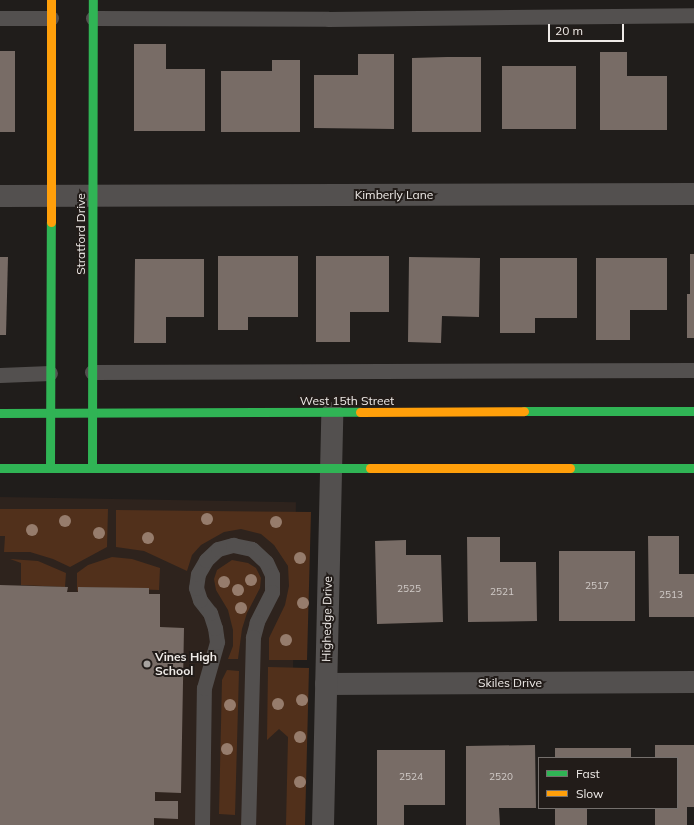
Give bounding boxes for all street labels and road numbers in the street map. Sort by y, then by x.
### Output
street label: Kimberly Lane [355,188,433,202]
street label: Stratford Drive [74,193,88,275]
street label: West 15th Street [300,394,394,408]
street label: Highedge Drive [319,576,335,662]
street label: Skiles Drive [478,676,542,690]

